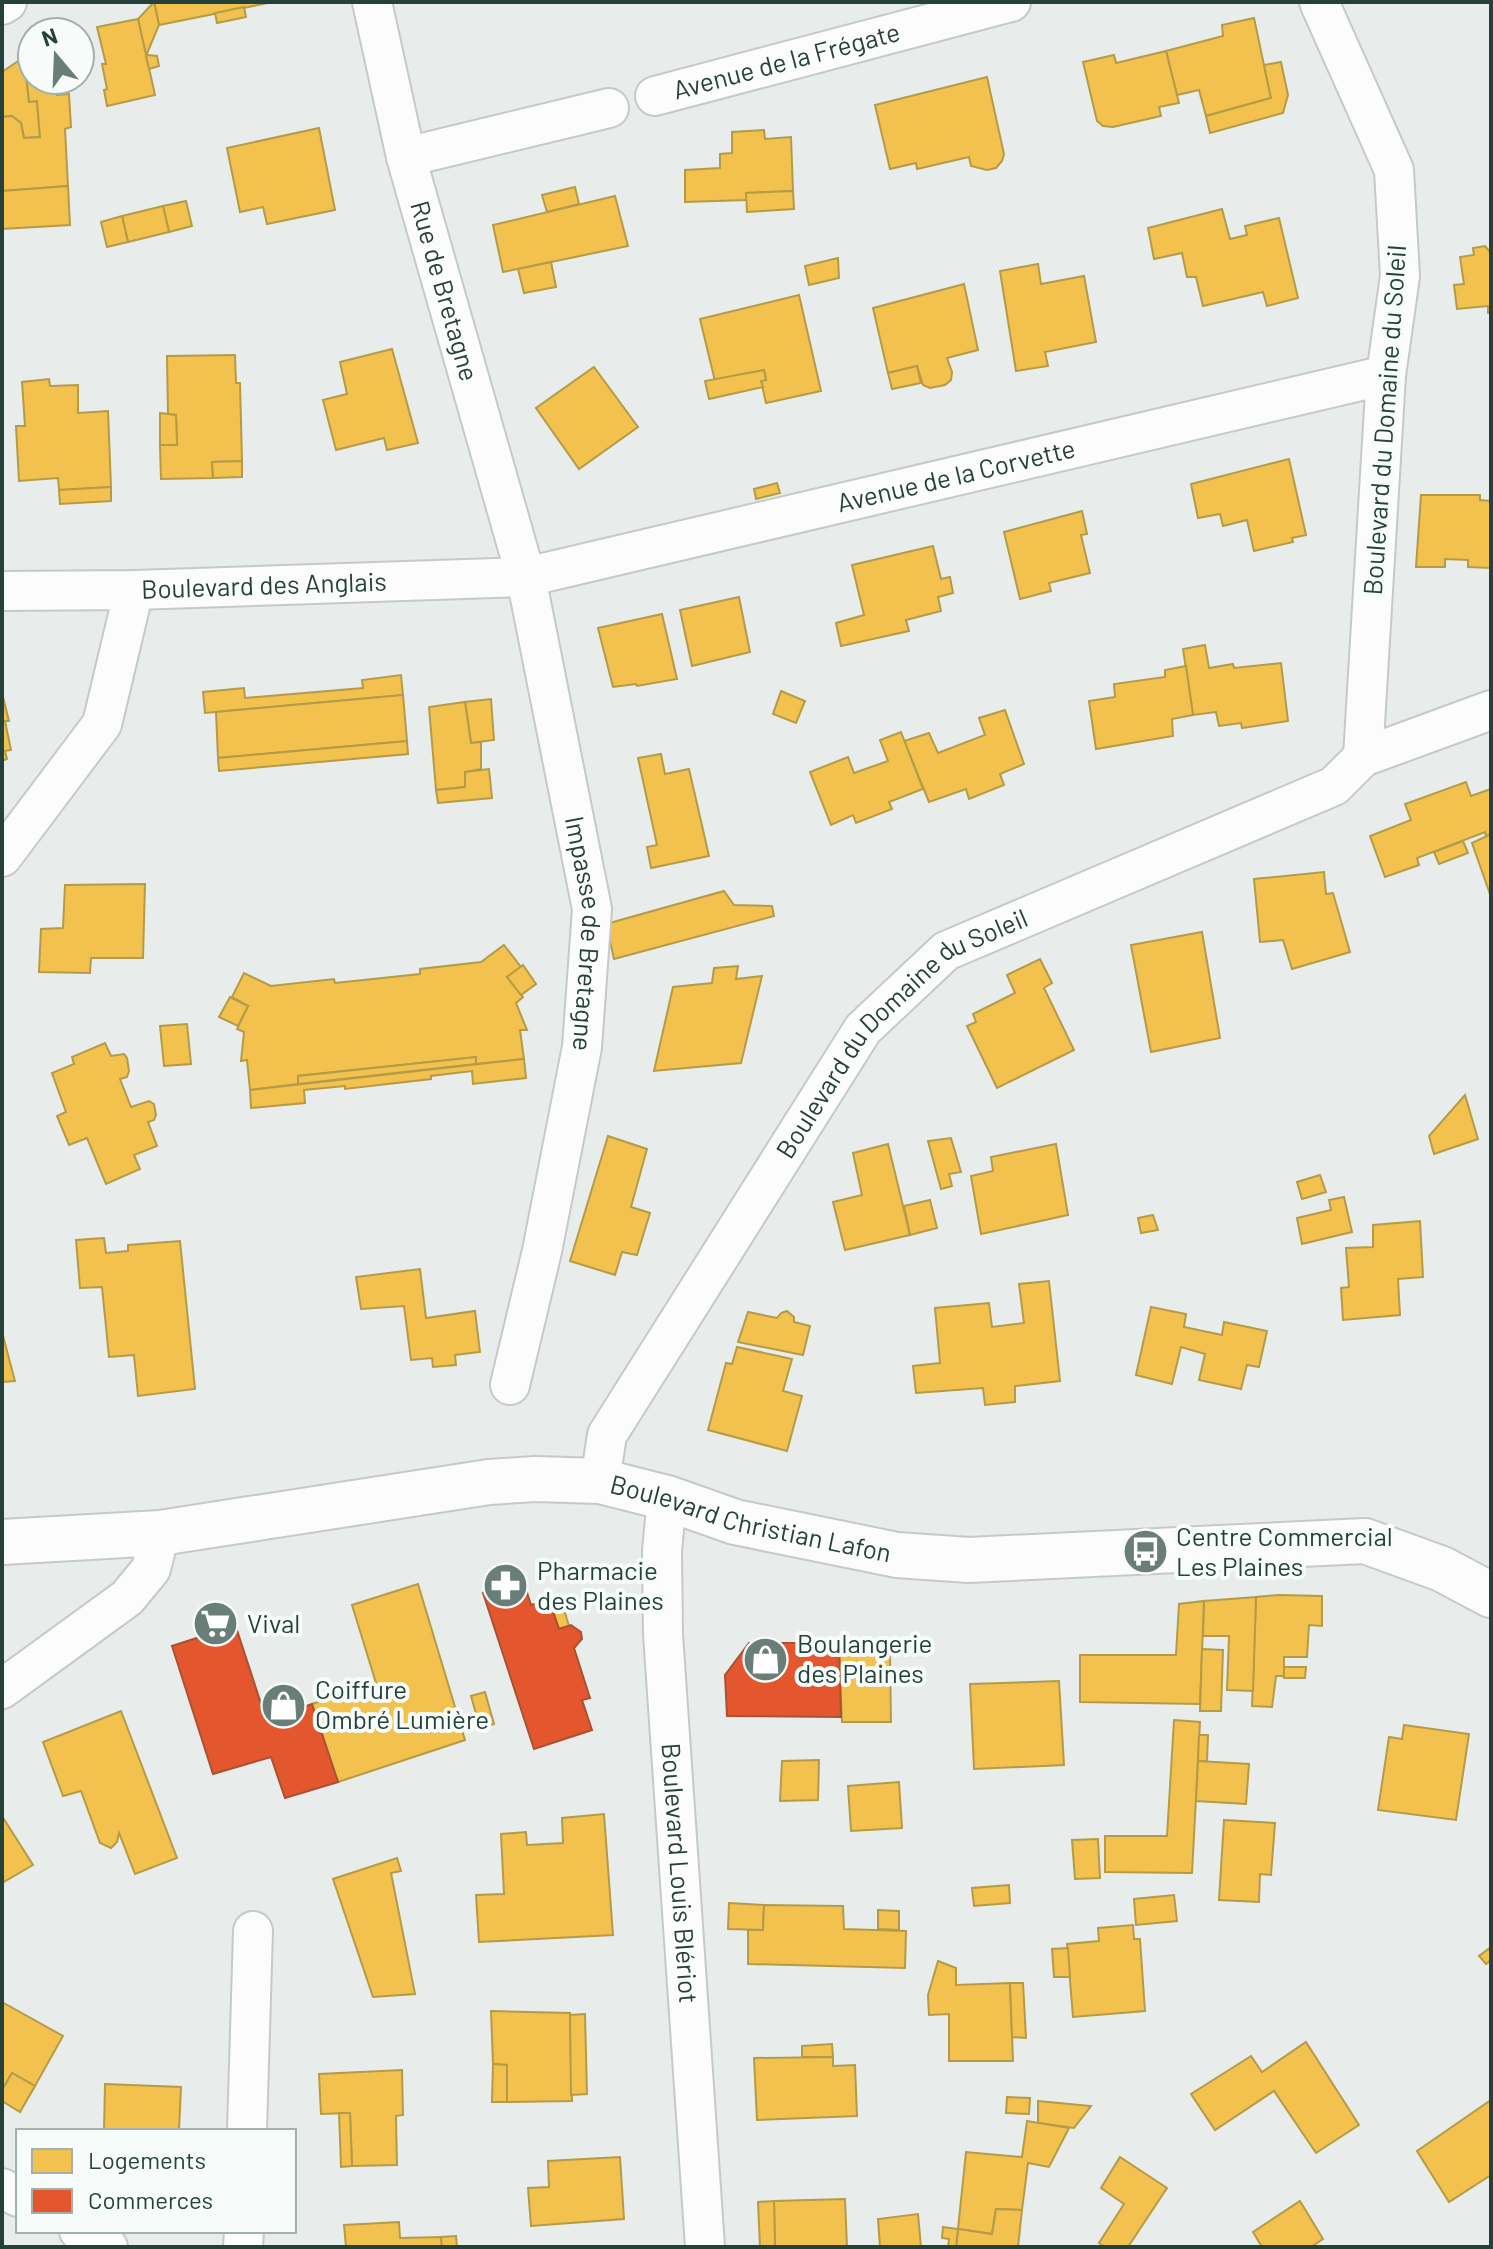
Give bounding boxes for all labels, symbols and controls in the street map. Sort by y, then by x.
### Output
street label: Avenue de la Frégate [669,15,903,105]
north arrow [16,16,96,96]
text: N [38,21,60,51]
street label: Rue de Bretagne [405,197,486,384]
street label: Boulevard du Domaine du Soleil [1356,244,1411,596]
street label: Avenue de la Corvette [834,432,1078,517]
street label: Boulevard des Anglais [141,565,387,604]
street label: Impasse de Bretagne [560,813,609,1052]
street label: Boulevard du Domaine du Soleil [769,901,1032,1163]
street label: Boulevard Christian Lafon [607,1467,894,1567]
place label: Centre Commercial Les Plaines [1176,1520,1393,1581]
bus stop icon: Centre Commercial Les Plaines [1121,1528,1169,1576]
place label: Pharmacie des Plaines [537,1554,664,1615]
pharmacy icon: Pharmacie des Plaines [482,1562,530,1610]
supermarket icon: Vival [192,1600,240,1648]
place label: Vival [247,1607,300,1638]
place label: Boulangerie des Plaines [797,1627,932,1688]
shop icon: Boulangerie des Plaines [742,1635,790,1683]
place label: Coiffure Ombré Lumière [315,1673,489,1734]
shop icon: Coiffure Ombré Lumière [260,1681,308,1729]
street label: Boulevard Louis Blériot [656,1742,705,2004]
legend [16,2129,296,2233]
text: Logements [88,2145,206,2174]
text: Commerces [88,2185,213,2214]

